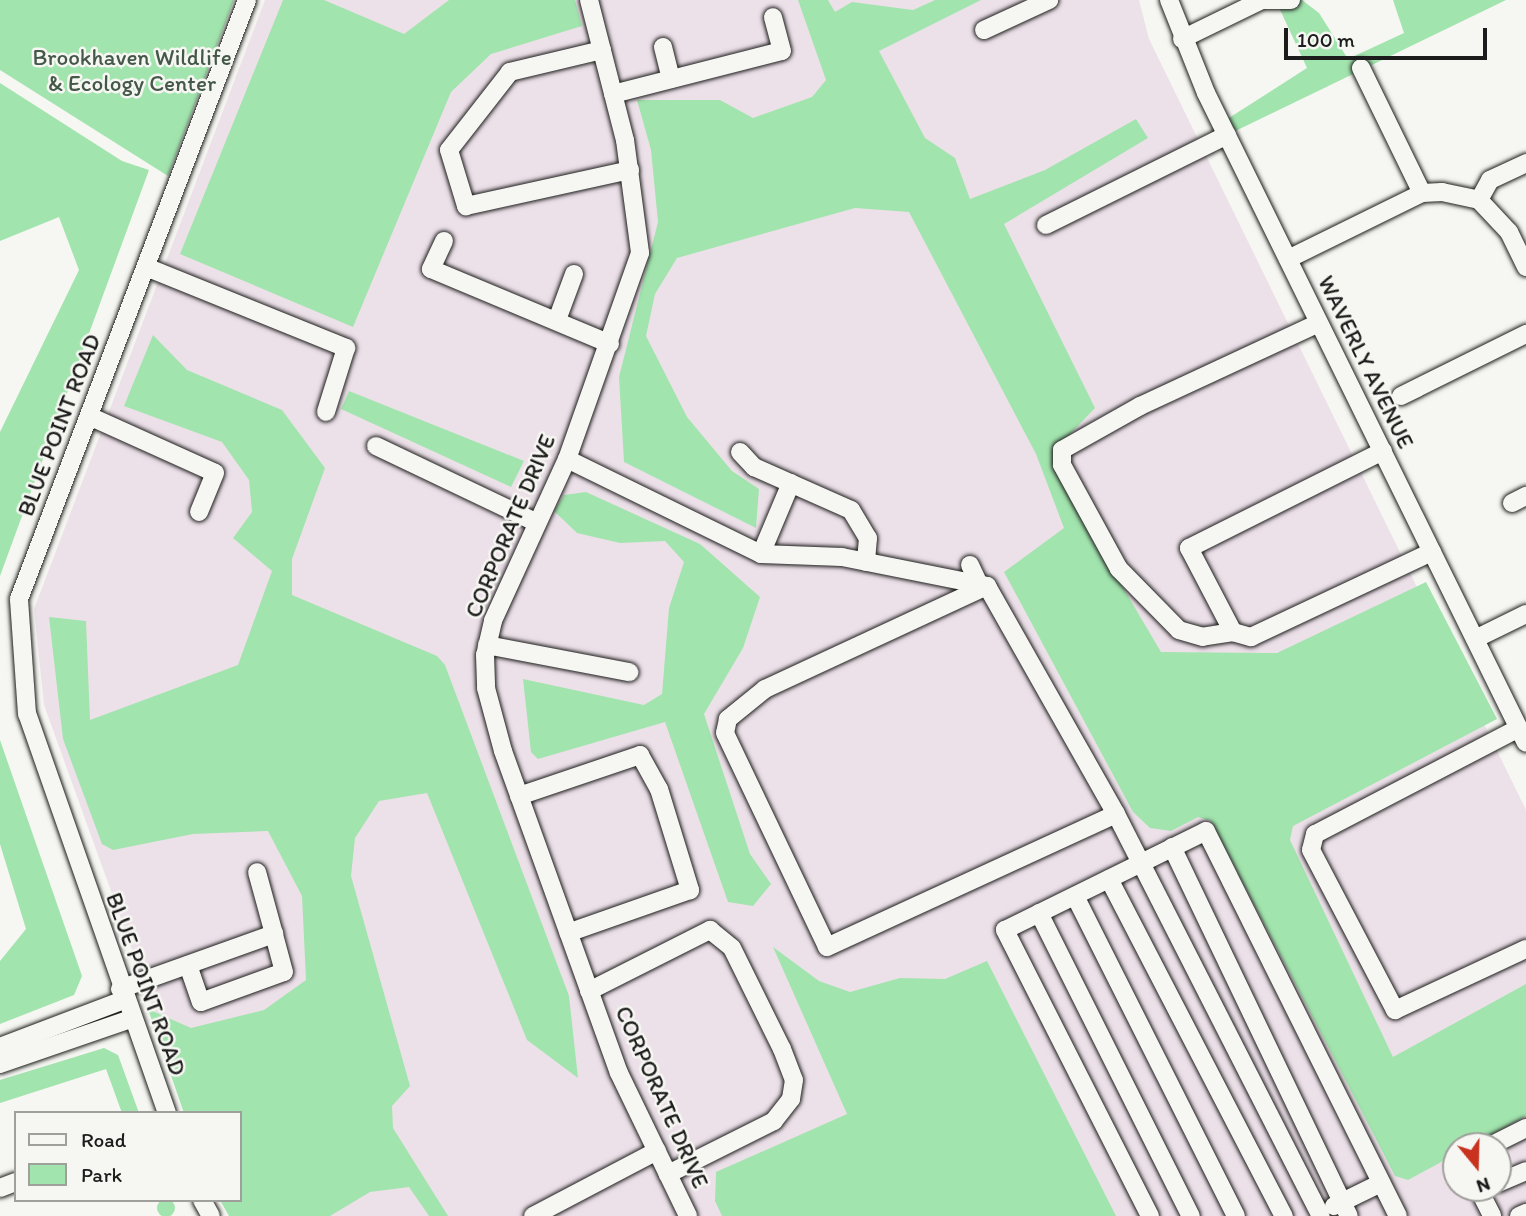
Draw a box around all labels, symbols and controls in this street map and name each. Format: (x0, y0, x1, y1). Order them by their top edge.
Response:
scale bar (1288, 14, 1491, 58)
text: 100 m (1297, 27, 1355, 52)
park label: Brookhaven Wildlife & Ecology Center (33, 43, 231, 97)
street label: WAVERLY AVENUE (1312, 271, 1420, 453)
street label: BLUE POINT ROAD (12, 332, 106, 518)
street label: CORPORATE DRIVE (458, 429, 562, 623)
street label: BLUE POINT ROAD (101, 890, 191, 1078)
street label: CORPORATE DRIVE (609, 1000, 715, 1194)
legend (14, 1111, 242, 1202)
text: Road (81, 1127, 126, 1152)
north arrow (1442, 1132, 1512, 1202)
text: Park (81, 1162, 122, 1187)
text: N (1474, 1172, 1493, 1198)

